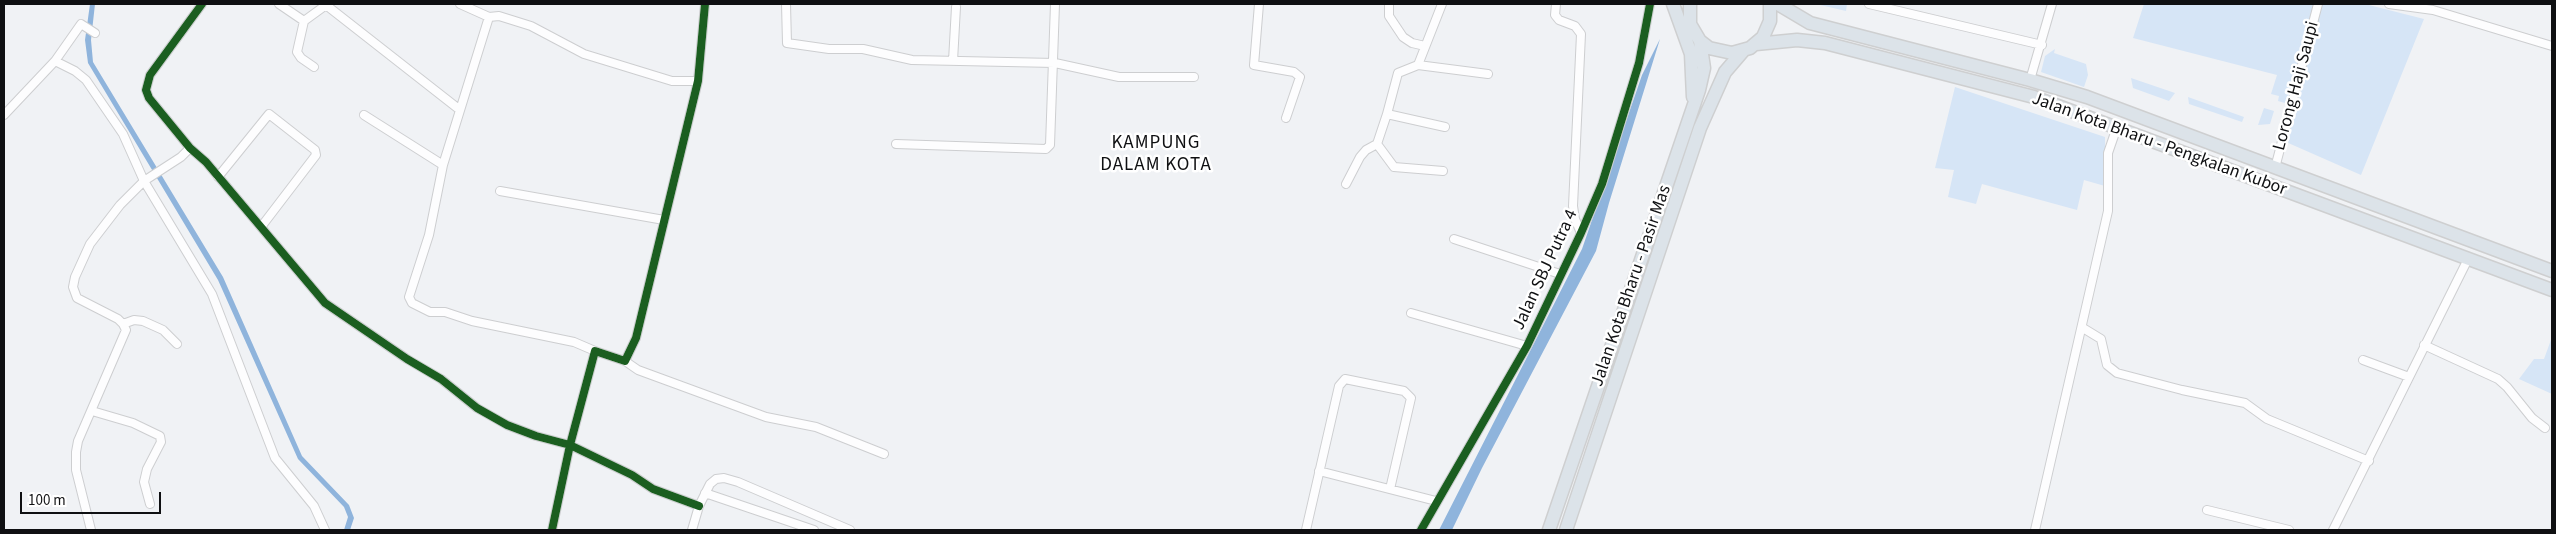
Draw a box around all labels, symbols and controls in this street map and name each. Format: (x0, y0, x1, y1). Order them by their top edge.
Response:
street label: Lorong Haji Saupi (2269, 19, 2325, 153)
street label: Jalan Kota Bharu - Pengkalan Kubor (2029, 89, 2289, 201)
district label: KAMPUNG DALAM KOTA (1099, 133, 1213, 177)
street label: Jalan Kota Bharu - Pasir Mas (1587, 183, 1677, 389)
street label: Jalan SBJ Putra 4 (1509, 206, 1583, 334)
scale bar (22, 482, 164, 514)
text: 100 m (28, 490, 66, 511)

